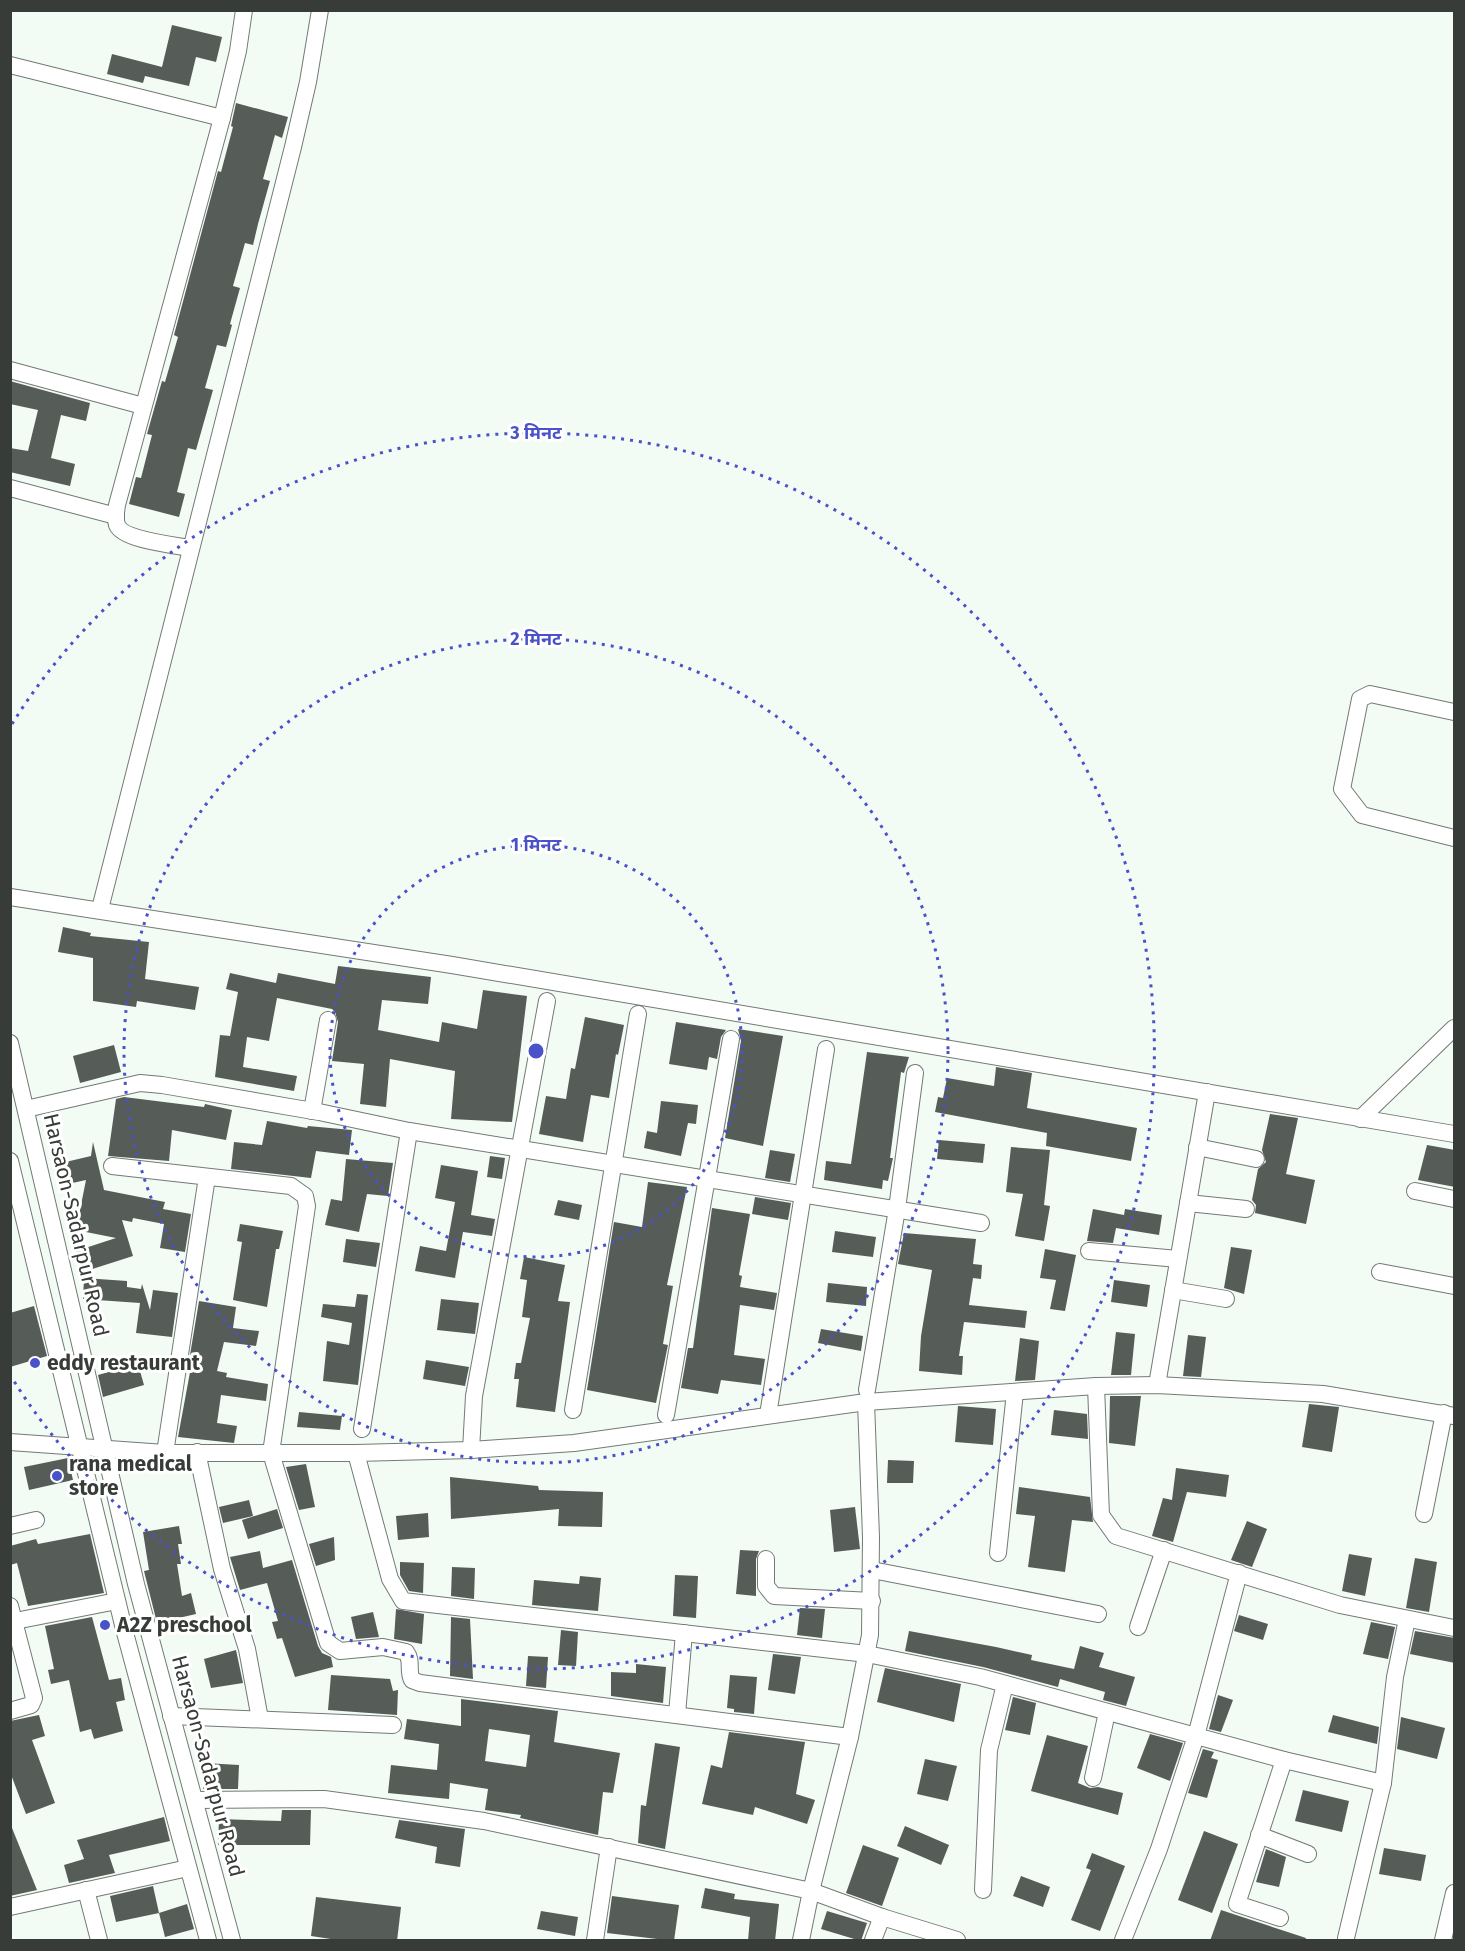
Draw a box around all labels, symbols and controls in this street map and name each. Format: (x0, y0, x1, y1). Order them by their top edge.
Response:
text: 3 मिनट (509, 422, 562, 444)
text: 2 मिनट (510, 628, 562, 650)
text: 1 मिनट (511, 834, 562, 856)
centre of rings (526, 1041, 546, 1061)
street label: Harsaon-Sadarpur Road (38, 1111, 114, 1339)
place label: eddy restaurant (47, 1350, 201, 1376)
marker: eddy restaurant (28, 1356, 42, 1370)
place label: rana medical store (69, 1451, 193, 1501)
marker: rana medical store (50, 1469, 64, 1483)
place label: A2Z preschool (116, 1612, 253, 1638)
marker: A2Z preschool (98, 1618, 112, 1632)
street label: Harsaon-Sadarpur Road (166, 1652, 250, 1880)

